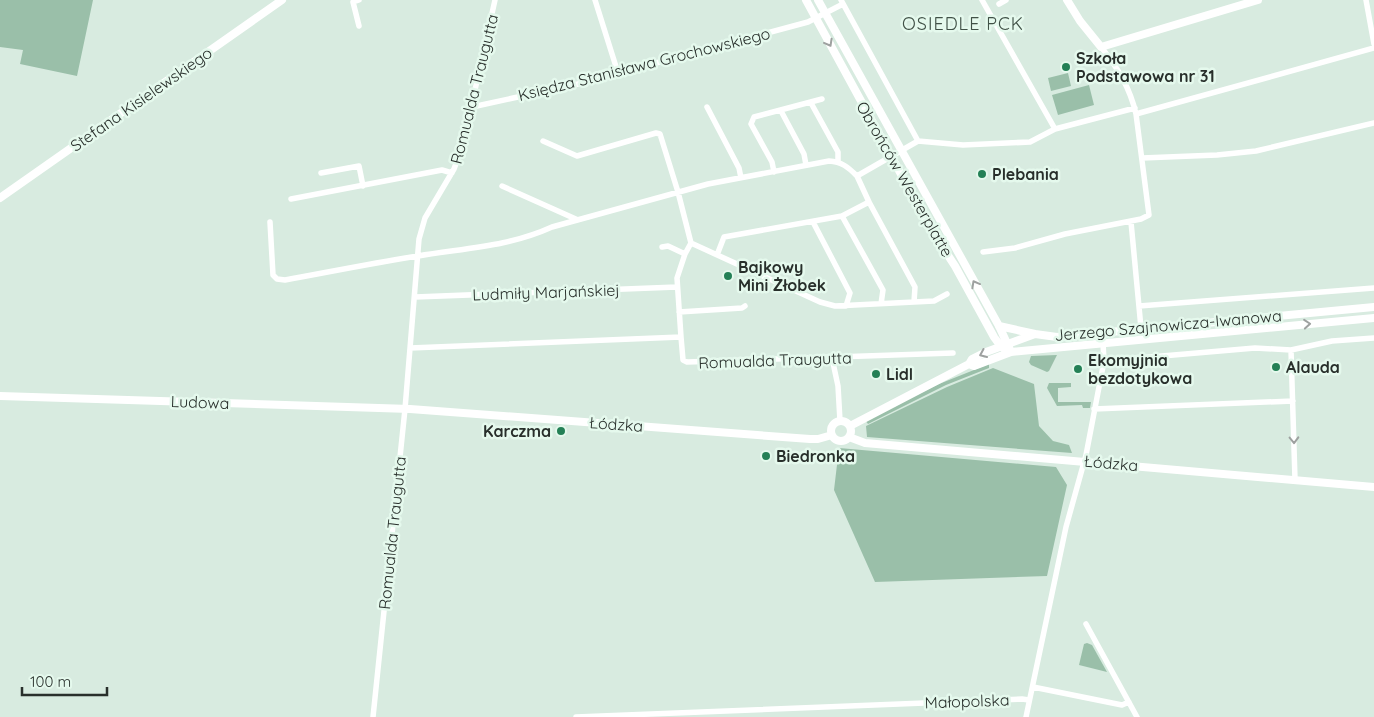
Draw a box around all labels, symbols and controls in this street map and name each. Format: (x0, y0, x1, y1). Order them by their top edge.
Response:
street label: Romualda Traugutta (446, 12, 502, 166)
district label: OSIEDLE PCK (902, 12, 1024, 35)
street label: Księdza Stanisława Grochowskiego (516, 23, 772, 105)
one-way arrow (823, 37, 833, 46)
street label: Stefana Kisielewskiego (66, 42, 216, 156)
place label: Szkoła Podstawowa nr 31 (1076, 48, 1215, 86)
marker: Szkoła Podstawowa nr 31 (1060, 61, 1072, 73)
street label: Obrońców Westerplatte (852, 98, 958, 260)
place label: Plebania (992, 164, 1059, 184)
marker: Plebania (976, 168, 988, 180)
place label: Bajkowy Mini Żłobek (738, 257, 826, 295)
marker: Bajkowy Mini Żłobek (722, 270, 734, 282)
street label: Ludmiły Marjańskiej (472, 279, 620, 305)
one-way arrow (971, 280, 981, 289)
street label: Jerzego Szajnowicza-Iwanowa (1054, 305, 1282, 345)
one-way arrow (1303, 319, 1311, 330)
street label: Romualda Traugutta (698, 347, 852, 373)
one-way arrow (979, 347, 988, 358)
place label: Ekomyjnia bezdotykowa (1088, 350, 1192, 388)
place label: Alauda (1286, 357, 1340, 377)
marker: Alauda (1270, 361, 1282, 373)
marker: Ekomyjnia bezdotykowa (1072, 363, 1084, 375)
place label: Lidl (886, 364, 913, 384)
marker: Lidl (870, 368, 882, 380)
street label: Ludowa (170, 391, 230, 413)
street label: Łódzka (588, 412, 644, 436)
place label: Karczma (483, 421, 551, 441)
marker: Karczma (555, 425, 567, 437)
one-way arrow (1289, 436, 1300, 444)
place label: Biedronka (776, 446, 855, 466)
marker: Biedronka (760, 450, 772, 462)
street label: Łódzka (1083, 451, 1139, 475)
street label: Romualda Traugutta (374, 456, 410, 610)
scale bar (22, 664, 108, 696)
text: 100 m (30, 672, 71, 691)
street label: Małopolska (924, 690, 1010, 712)

